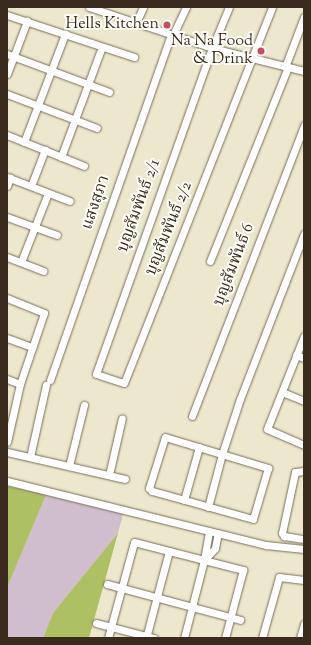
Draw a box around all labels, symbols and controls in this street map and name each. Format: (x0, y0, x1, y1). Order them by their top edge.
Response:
place label: Hells Kitchen (66, 15, 159, 35)
marker: Hells Kitchen (162, 20, 172, 30)
place label: Na Na Food & Drink (171, 32, 253, 70)
marker: Na Na Food & Drink (256, 46, 266, 56)
street label: บุญสัมพันธ์ 2/1 (114, 157, 166, 255)
street label: แสงสุภา (79, 173, 115, 233)
street label: บุญสัมพันธ์ 2/2 (143, 179, 197, 279)
street label: บุญสัมพันธ์ 6 (210, 221, 260, 309)

